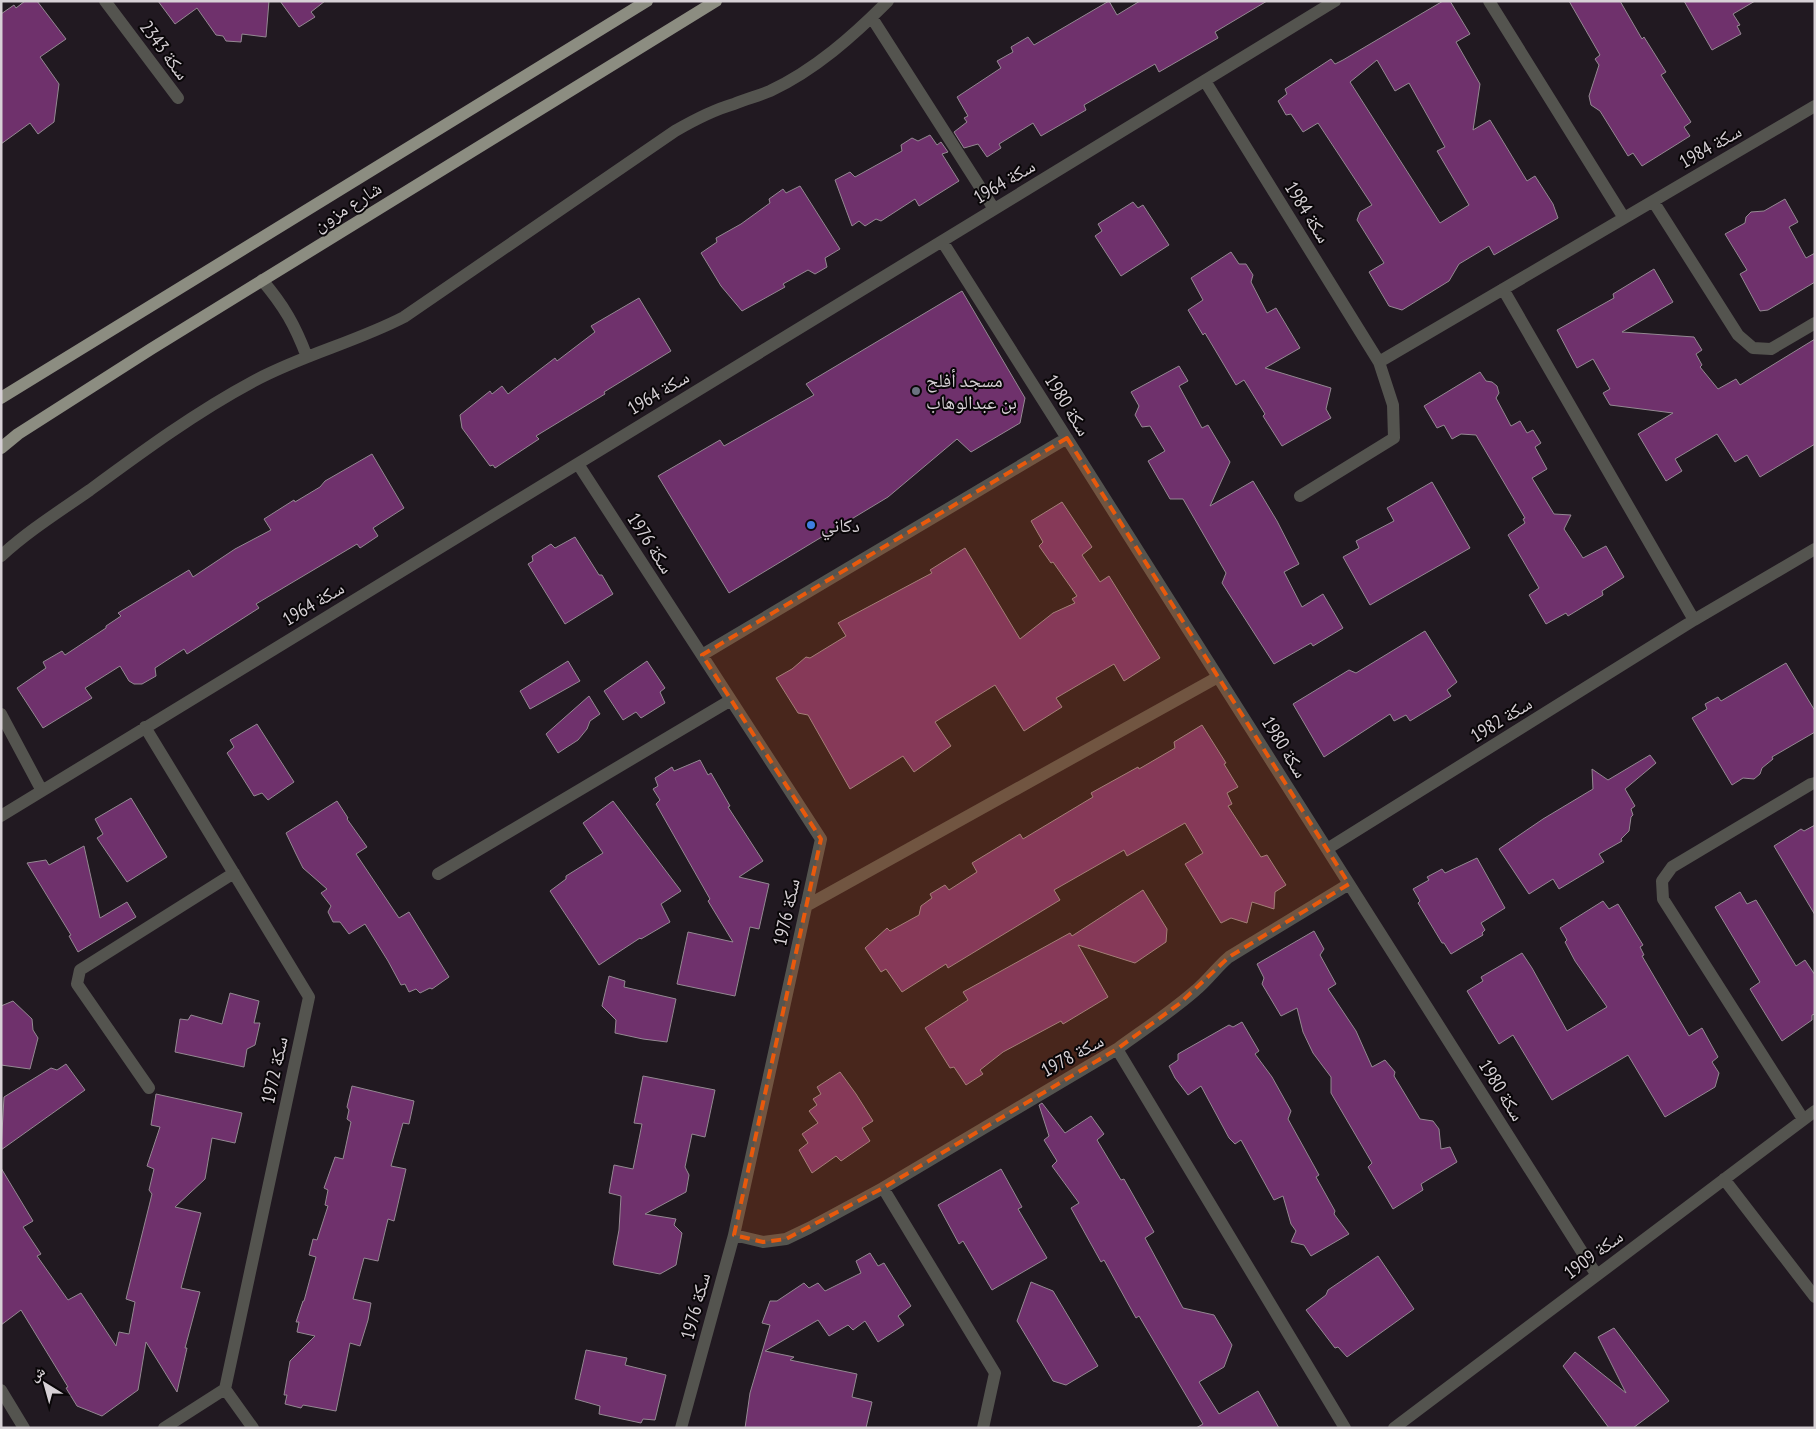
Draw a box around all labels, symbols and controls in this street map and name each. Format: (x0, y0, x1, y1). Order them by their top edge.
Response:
street label: سكة 2343 (135, 16, 195, 84)
street label: سكة 1984 (1675, 119, 1745, 173)
street label: سكة 1964 (969, 153, 1039, 209)
street label: شارع مزون (308, 176, 386, 236)
street label: سكة 1984 (1280, 177, 1336, 247)
street label: سكة 1964 (623, 364, 693, 420)
place label: مسجد أفلح بن عبدالوهاب (926, 368, 1017, 414)
street label: سكة 1980 (1040, 370, 1096, 440)
marker: مسجد أفلح بن عبدالوهاب (910, 385, 922, 397)
street label: سكة 1976 (622, 508, 680, 578)
place label: دكاني (821, 513, 860, 541)
marker: دكاني (805, 519, 817, 531)
street label: سكة 1964 (278, 575, 348, 631)
street label: سكة 1982 (1466, 691, 1536, 747)
street label: سكة 1980 (1257, 712, 1313, 782)
street label: سكة 1976 (767, 876, 805, 948)
street label: سكة 1978 (1036, 1028, 1108, 1082)
street label: سكة 1972 (255, 1034, 293, 1106)
street label: سكة 1980 (1474, 1055, 1530, 1125)
street label: سكة 1909 (1559, 1224, 1627, 1284)
street label: سكة 1976 (675, 1270, 715, 1342)
north arrow (20, 1359, 70, 1409)
text: ش (26, 1362, 49, 1385)

